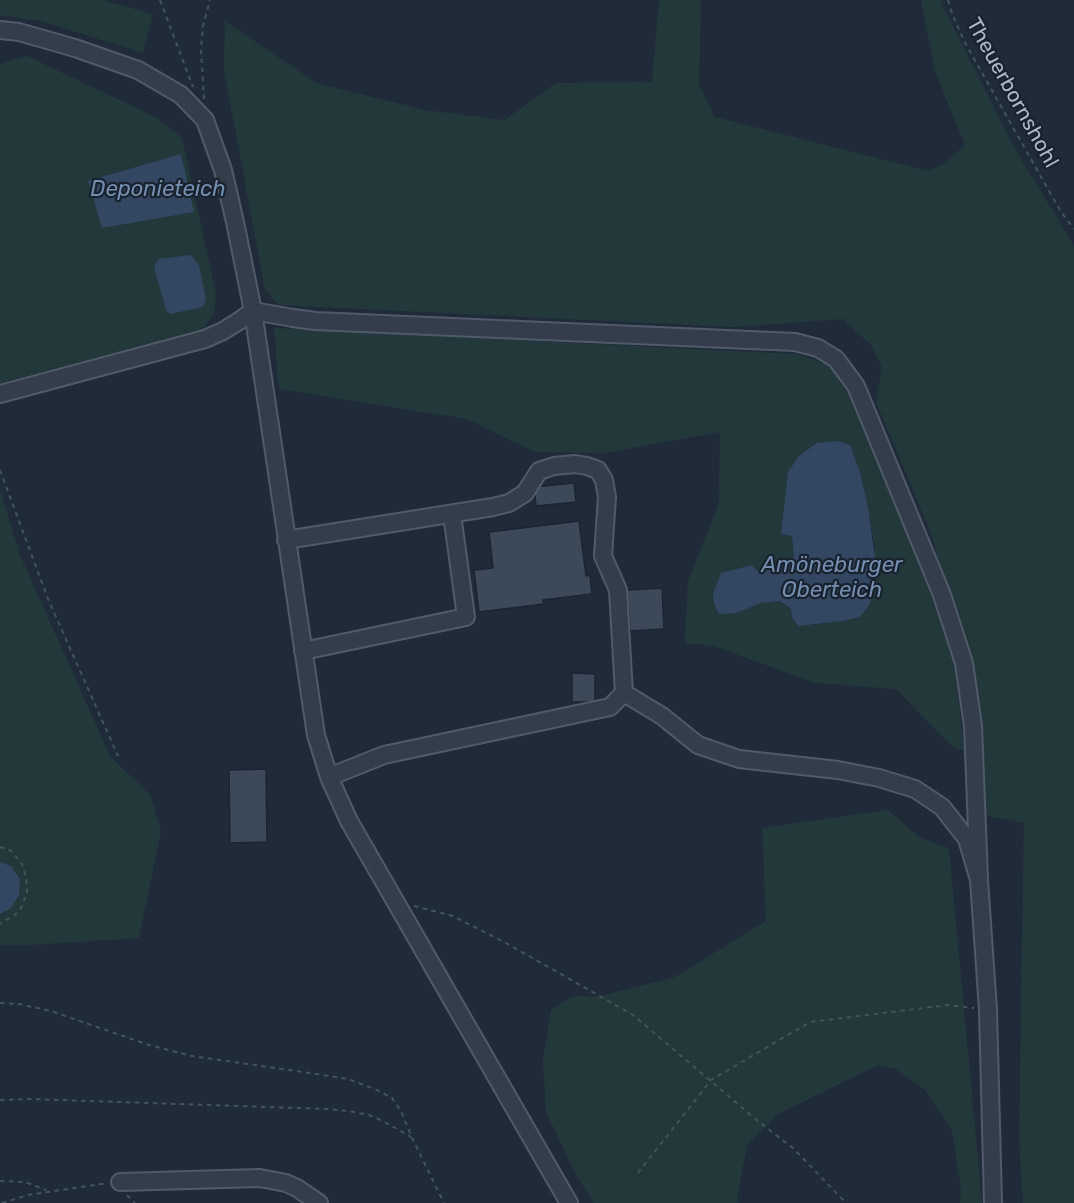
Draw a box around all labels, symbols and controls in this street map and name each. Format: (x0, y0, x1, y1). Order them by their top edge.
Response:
street label: Theuerbornshohl (960, 14, 1064, 172)
water label: Deponieteich (90, 177, 226, 203)
water label: Amöneburger Oberteich (762, 553, 902, 604)

